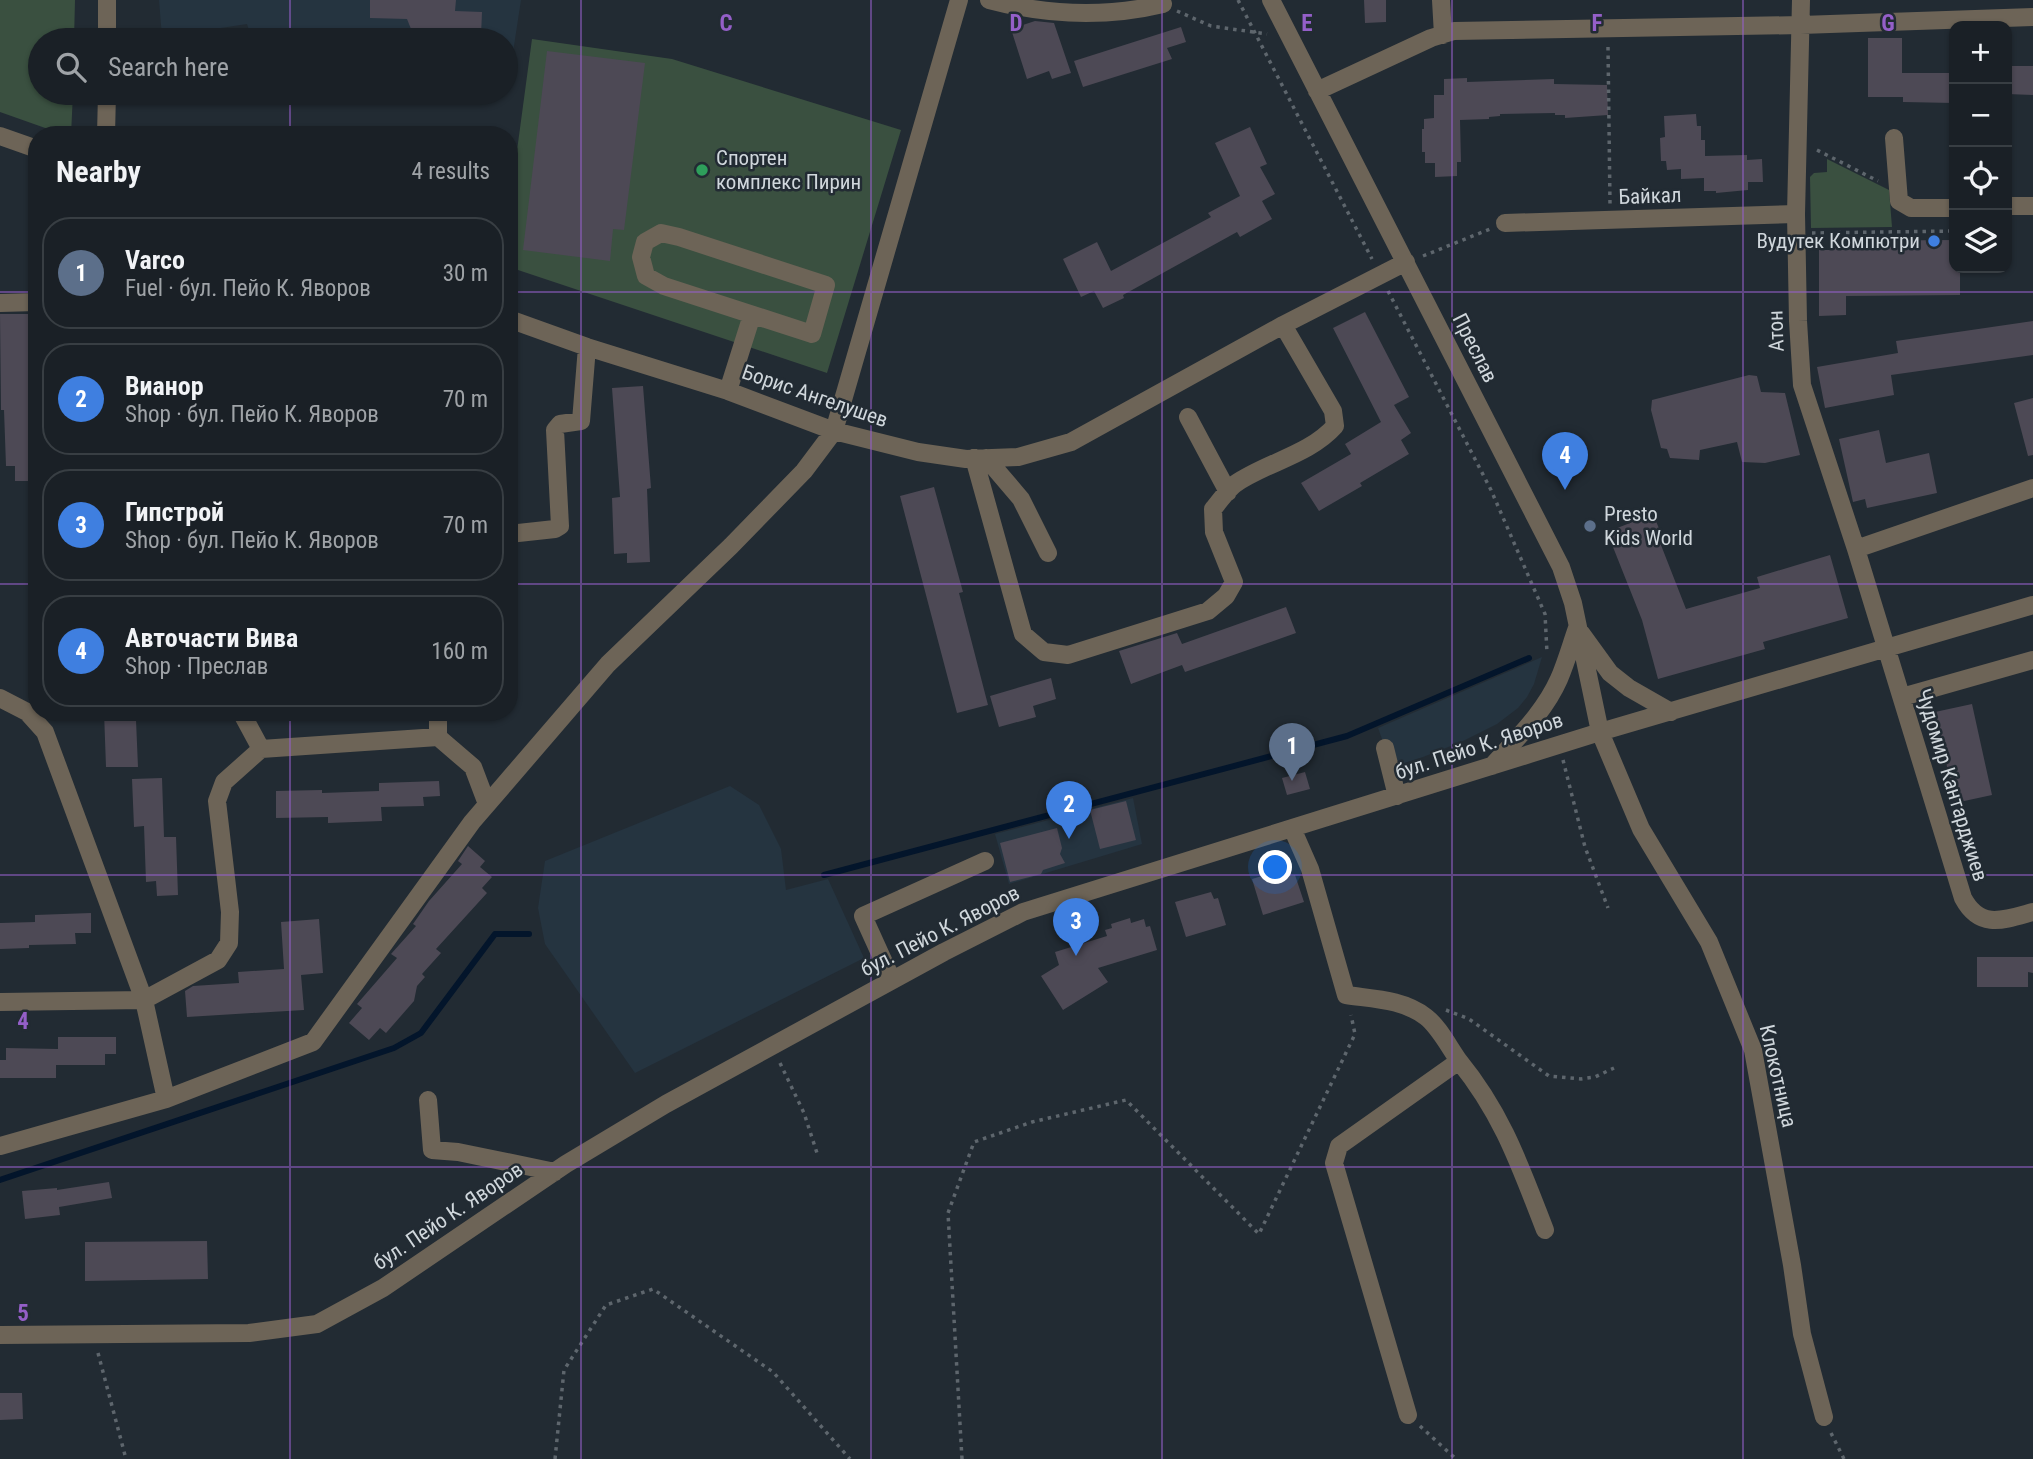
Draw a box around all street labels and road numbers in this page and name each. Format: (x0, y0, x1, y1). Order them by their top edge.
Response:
street label: Байкал (1618, 183, 1682, 209)
street label: Преслав (1447, 309, 1503, 387)
street label: Атон (1763, 310, 1789, 352)
street label: Борис Ангелушев (739, 360, 891, 432)
street label: Чудомир Кантарджиев (1911, 686, 1993, 884)
street label: бул. Пейо К. Яворов (1392, 708, 1566, 784)
street label: бул. Пейо К. Яворов (857, 881, 1023, 981)
street label: Клокотница (1755, 1022, 1801, 1130)
street label: бул. Пейо К. Яворов (369, 1157, 527, 1275)

